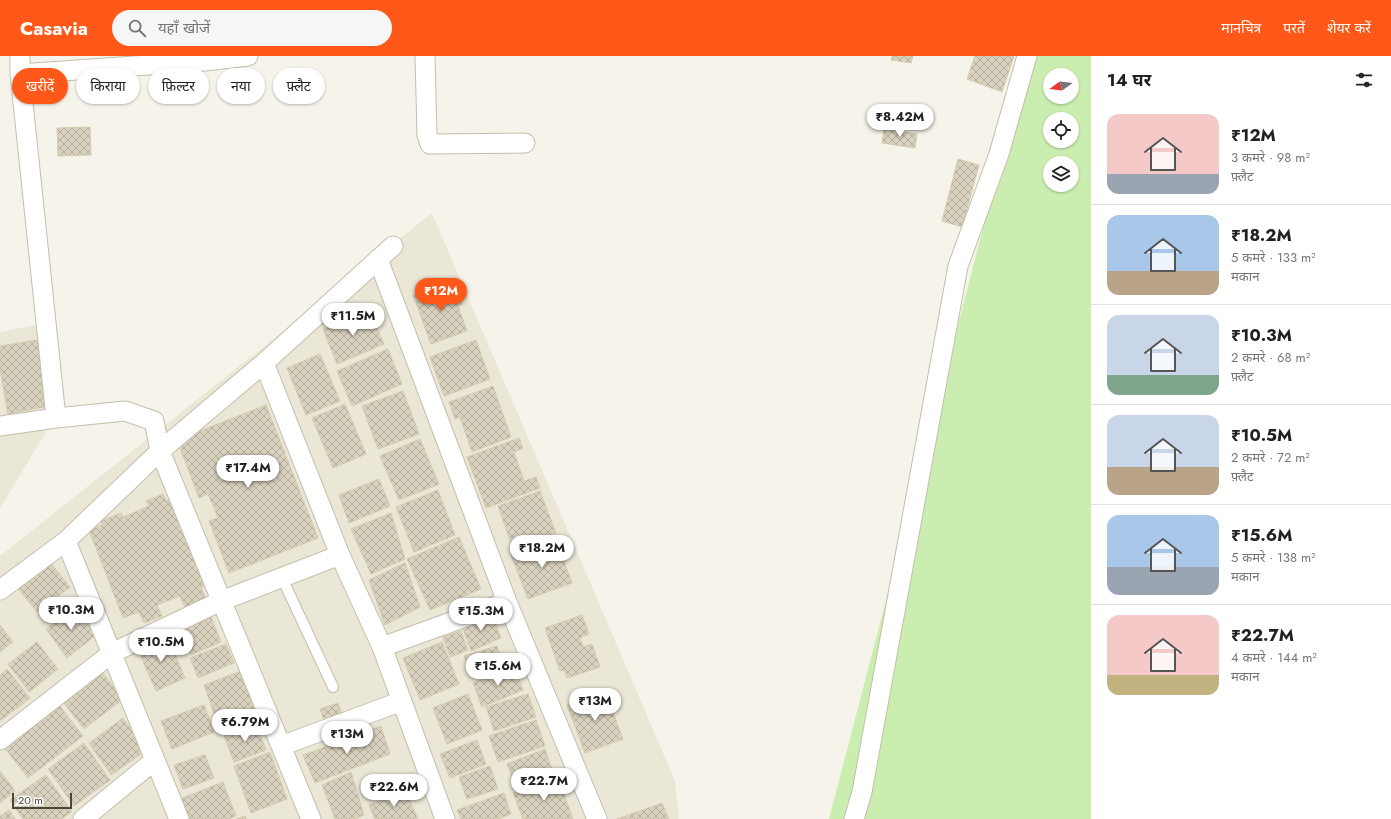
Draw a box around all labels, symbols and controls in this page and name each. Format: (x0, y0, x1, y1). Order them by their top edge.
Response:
search box (112, 10, 392, 46)
text: Casavia (20, 15, 88, 42)
icon: search (126, 17, 148, 39)
text: यहाँ खोजें (158, 17, 210, 39)
text: मानचित्र (1221, 18, 1261, 38)
text: परतें (1283, 18, 1305, 38)
text: शेयर करें (1327, 18, 1371, 38)
chip: खरीदें (12, 68, 68, 104)
chip: किराया (76, 68, 140, 104)
chip: फ़िल्टर (148, 68, 209, 104)
chip: नया (217, 68, 265, 104)
chip: फ़्लैट (273, 68, 325, 104)
north arrow (1043, 68, 1079, 104)
map controls (1043, 68, 1079, 192)
text: 14 घर (1107, 68, 1151, 92)
icon: filters (1353, 69, 1375, 91)
pin: ₹8.42M (867, 104, 933, 138)
text: ₹8.42M (876, 107, 924, 126)
button: locate (1043, 112, 1079, 148)
text: ₹12M (1231, 123, 1276, 147)
icon: home (1139, 130, 1187, 178)
text: 3 कमरे · 98 m² (1231, 148, 1310, 167)
button: layers (1043, 156, 1079, 192)
text: फ़्लैट (1231, 167, 1254, 186)
text: ₹18.2M (1231, 223, 1292, 247)
icon: home (1139, 231, 1187, 279)
text: 5 कमरे · 133 m² (1231, 248, 1316, 267)
text: मकान (1231, 267, 1259, 286)
pin: ₹12M (417, 278, 465, 312)
text: ₹12M (424, 281, 458, 300)
pin: ₹11.5M (320, 303, 386, 337)
text: ₹11.5M (331, 306, 375, 325)
text: ₹10.3M (1231, 323, 1292, 347)
icon: home (1139, 331, 1187, 379)
text: 2 कमरे · 68 m² (1231, 348, 1310, 367)
text: फ़्लैट (1231, 367, 1254, 386)
text: ₹10.5M (1231, 423, 1292, 447)
icon: home (1139, 431, 1187, 479)
text: 2 कमरे · 72 m² (1231, 448, 1310, 467)
pin: ₹17.4M (215, 455, 281, 489)
text: ₹17.4M (225, 458, 271, 477)
text: फ़्लैट (1231, 467, 1254, 486)
text: ₹15.6M (1231, 523, 1292, 547)
icon: home (1139, 531, 1187, 579)
pin: ₹18.2M (509, 535, 575, 569)
text: ₹18.2M (519, 538, 565, 557)
text: 5 कमरे · 138 m² (1231, 548, 1316, 567)
text: मकान (1231, 567, 1259, 586)
pin: ₹10.3M (38, 597, 104, 631)
pin: ₹15.3M (448, 598, 514, 632)
text: ₹10.3M (48, 600, 94, 619)
text: ₹15.3M (458, 601, 504, 620)
text: ₹22.7M (1231, 623, 1294, 647)
pin: ₹10.5M (128, 629, 194, 663)
icon: home (1139, 631, 1187, 679)
text: ₹10.5M (138, 632, 184, 651)
text: 4 कमरे · 144 m² (1231, 648, 1317, 667)
pin: ₹15.6M (465, 653, 531, 687)
text: ₹15.6M (475, 656, 521, 675)
text: मकान (1231, 667, 1259, 686)
pin: ₹13M (571, 688, 619, 722)
text: ₹13M (578, 691, 612, 710)
pin: ₹6.79M (212, 709, 278, 743)
text: ₹6.79M (221, 712, 269, 731)
pin: ₹13M (323, 721, 371, 755)
text: ₹13M (330, 724, 364, 743)
pin: ₹22.7M (511, 768, 577, 802)
text: ₹22.7M (520, 771, 568, 790)
pin: ₹22.6M (361, 774, 427, 808)
text: ₹22.6M (370, 777, 418, 796)
scale bar (12, 791, 72, 810)
text: 20 m (18, 792, 43, 808)

